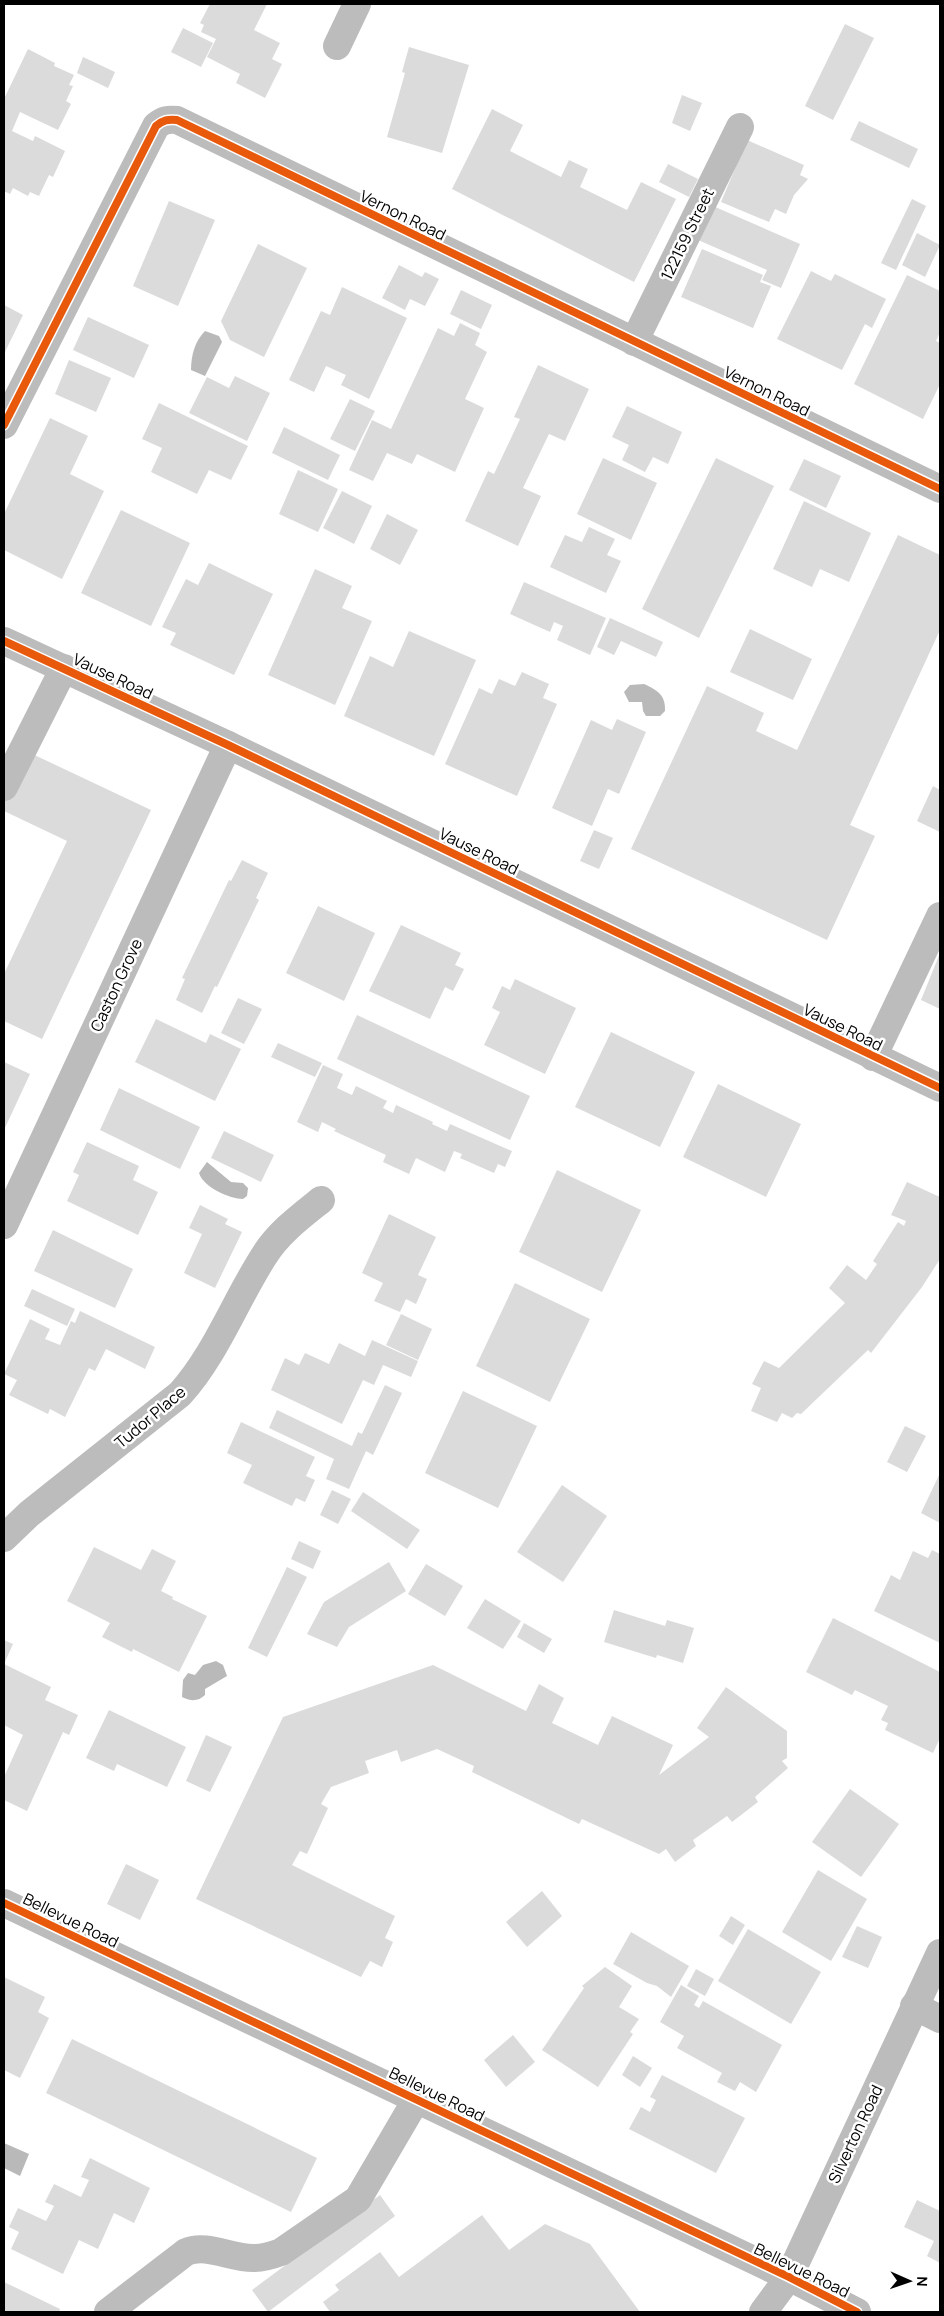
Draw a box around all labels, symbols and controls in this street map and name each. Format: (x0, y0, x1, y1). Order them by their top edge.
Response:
street label: 122159 Street (655, 184, 719, 284)
street label: Vernon Road (356, 185, 450, 245)
street label: Vernon Road (720, 361, 814, 421)
street label: Vause Road (69, 648, 157, 704)
street label: Vause Road (435, 822, 523, 880)
street label: Caston Grove (85, 935, 147, 1035)
street label: Vause Road (799, 998, 887, 1056)
street label: Tudor Place (110, 1381, 190, 1453)
street label: Bellevue Road (20, 1887, 122, 1953)
street label: Bellevue Road (386, 2061, 488, 2127)
street label: Silverton Road (823, 2081, 887, 2187)
street label: Bellevue Road (751, 2237, 853, 2303)
north arrow (884, 2256, 934, 2306)
text: N (913, 2276, 932, 2287)

